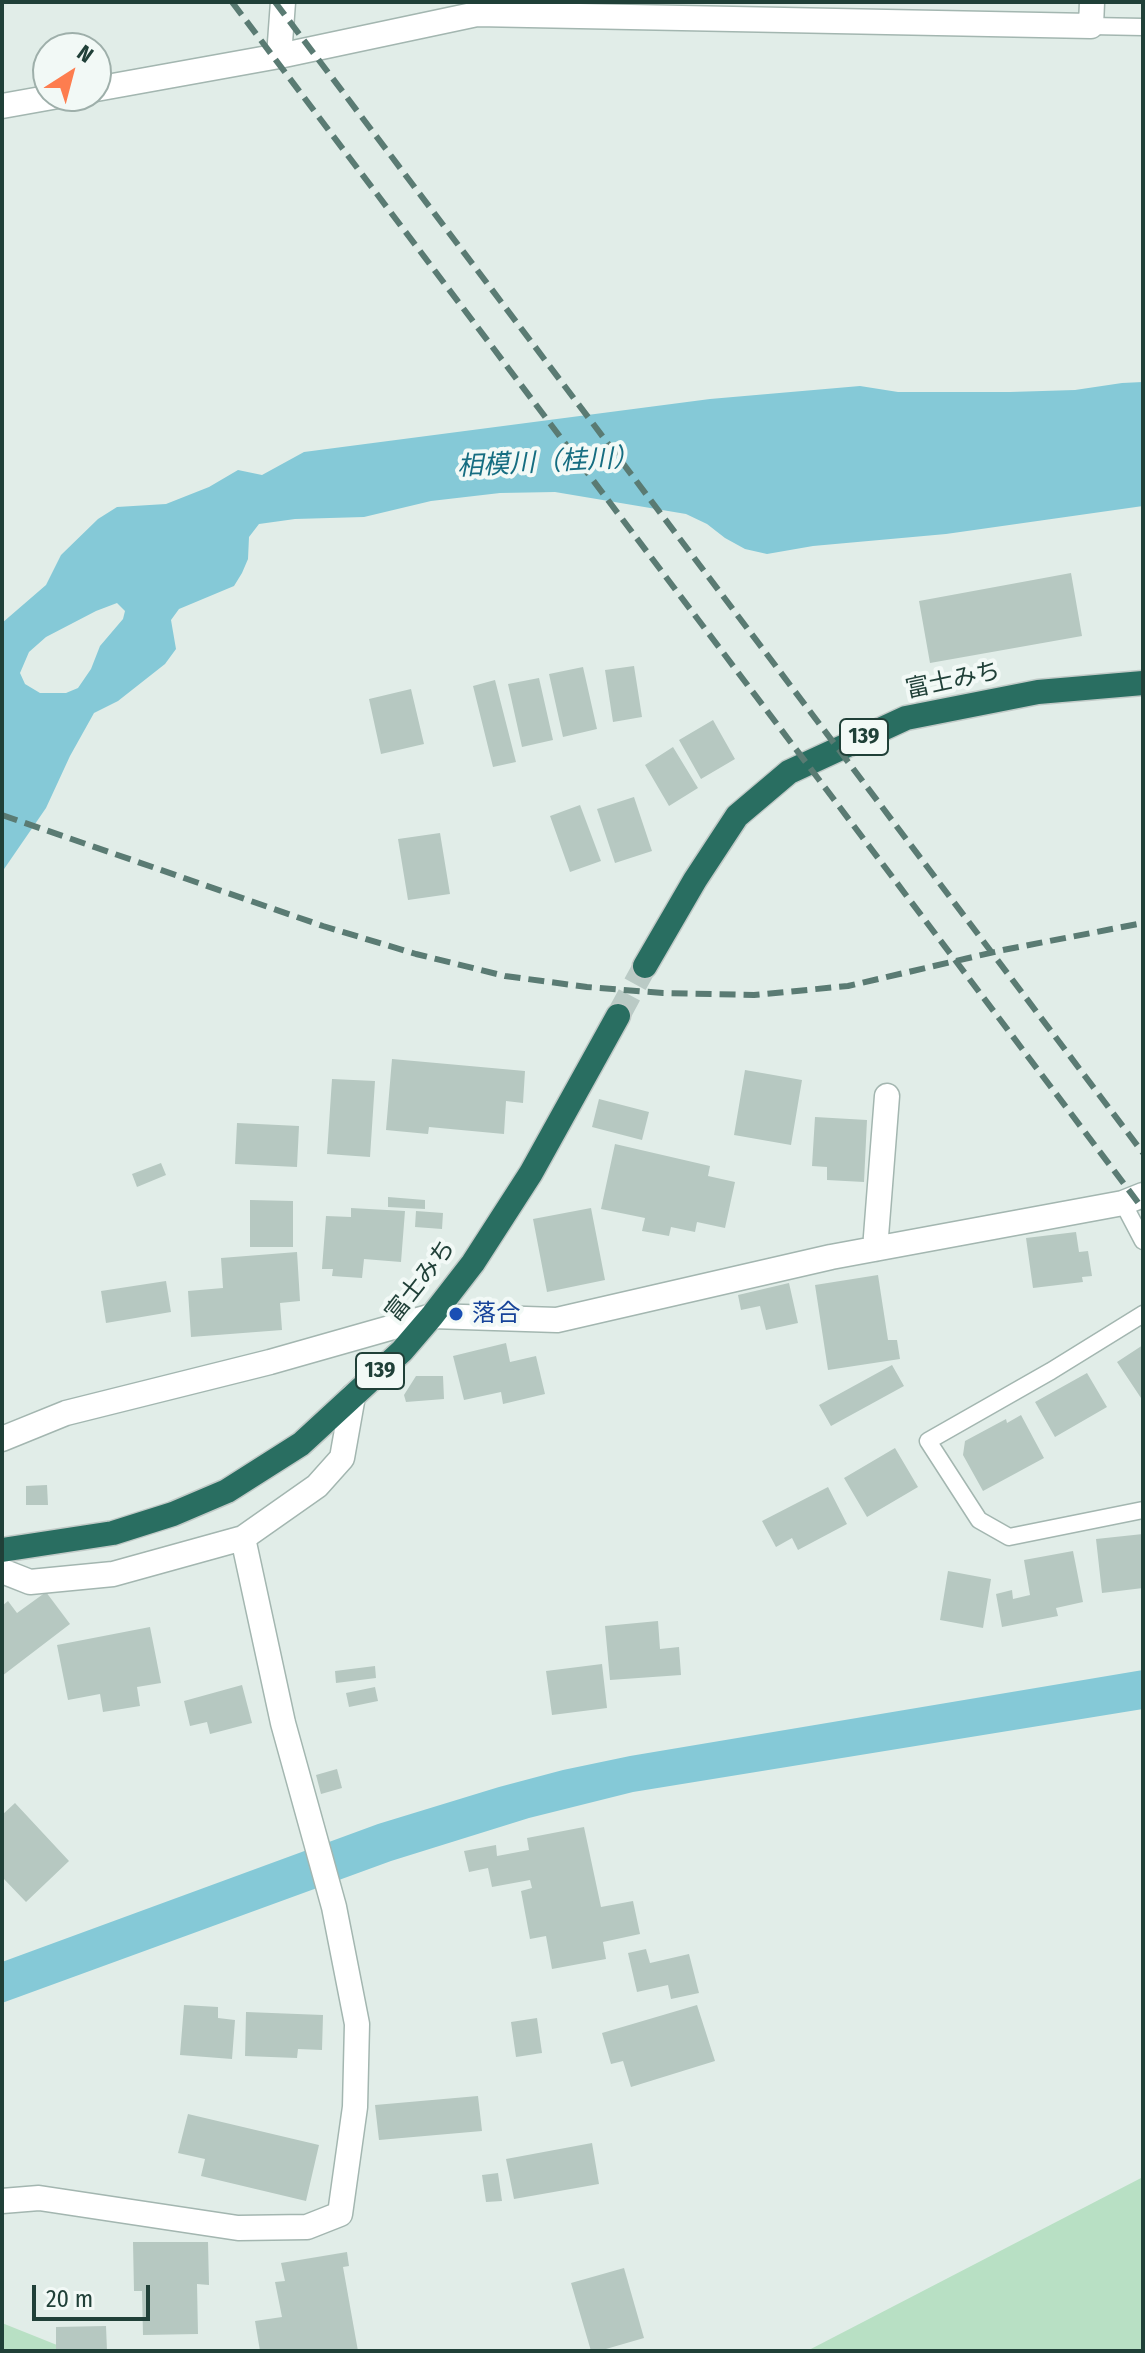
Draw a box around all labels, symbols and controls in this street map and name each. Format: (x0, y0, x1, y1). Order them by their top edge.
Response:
north arrow (32, 32, 112, 112)
text: N (72, 39, 98, 69)
water label: 相模川（桂川） (456, 443, 640, 483)
street label: 富士みち (903, 657, 1003, 705)
road number: 139 (840, 719, 888, 755)
street label: 富士みち (380, 1234, 462, 1328)
place label: 落合 (472, 1300, 520, 1328)
marker: 落合 (447, 1305, 465, 1323)
road number: 139 (356, 1353, 404, 1389)
scale bar (36, 2269, 154, 2319)
text: 20 m (46, 2285, 93, 2313)

